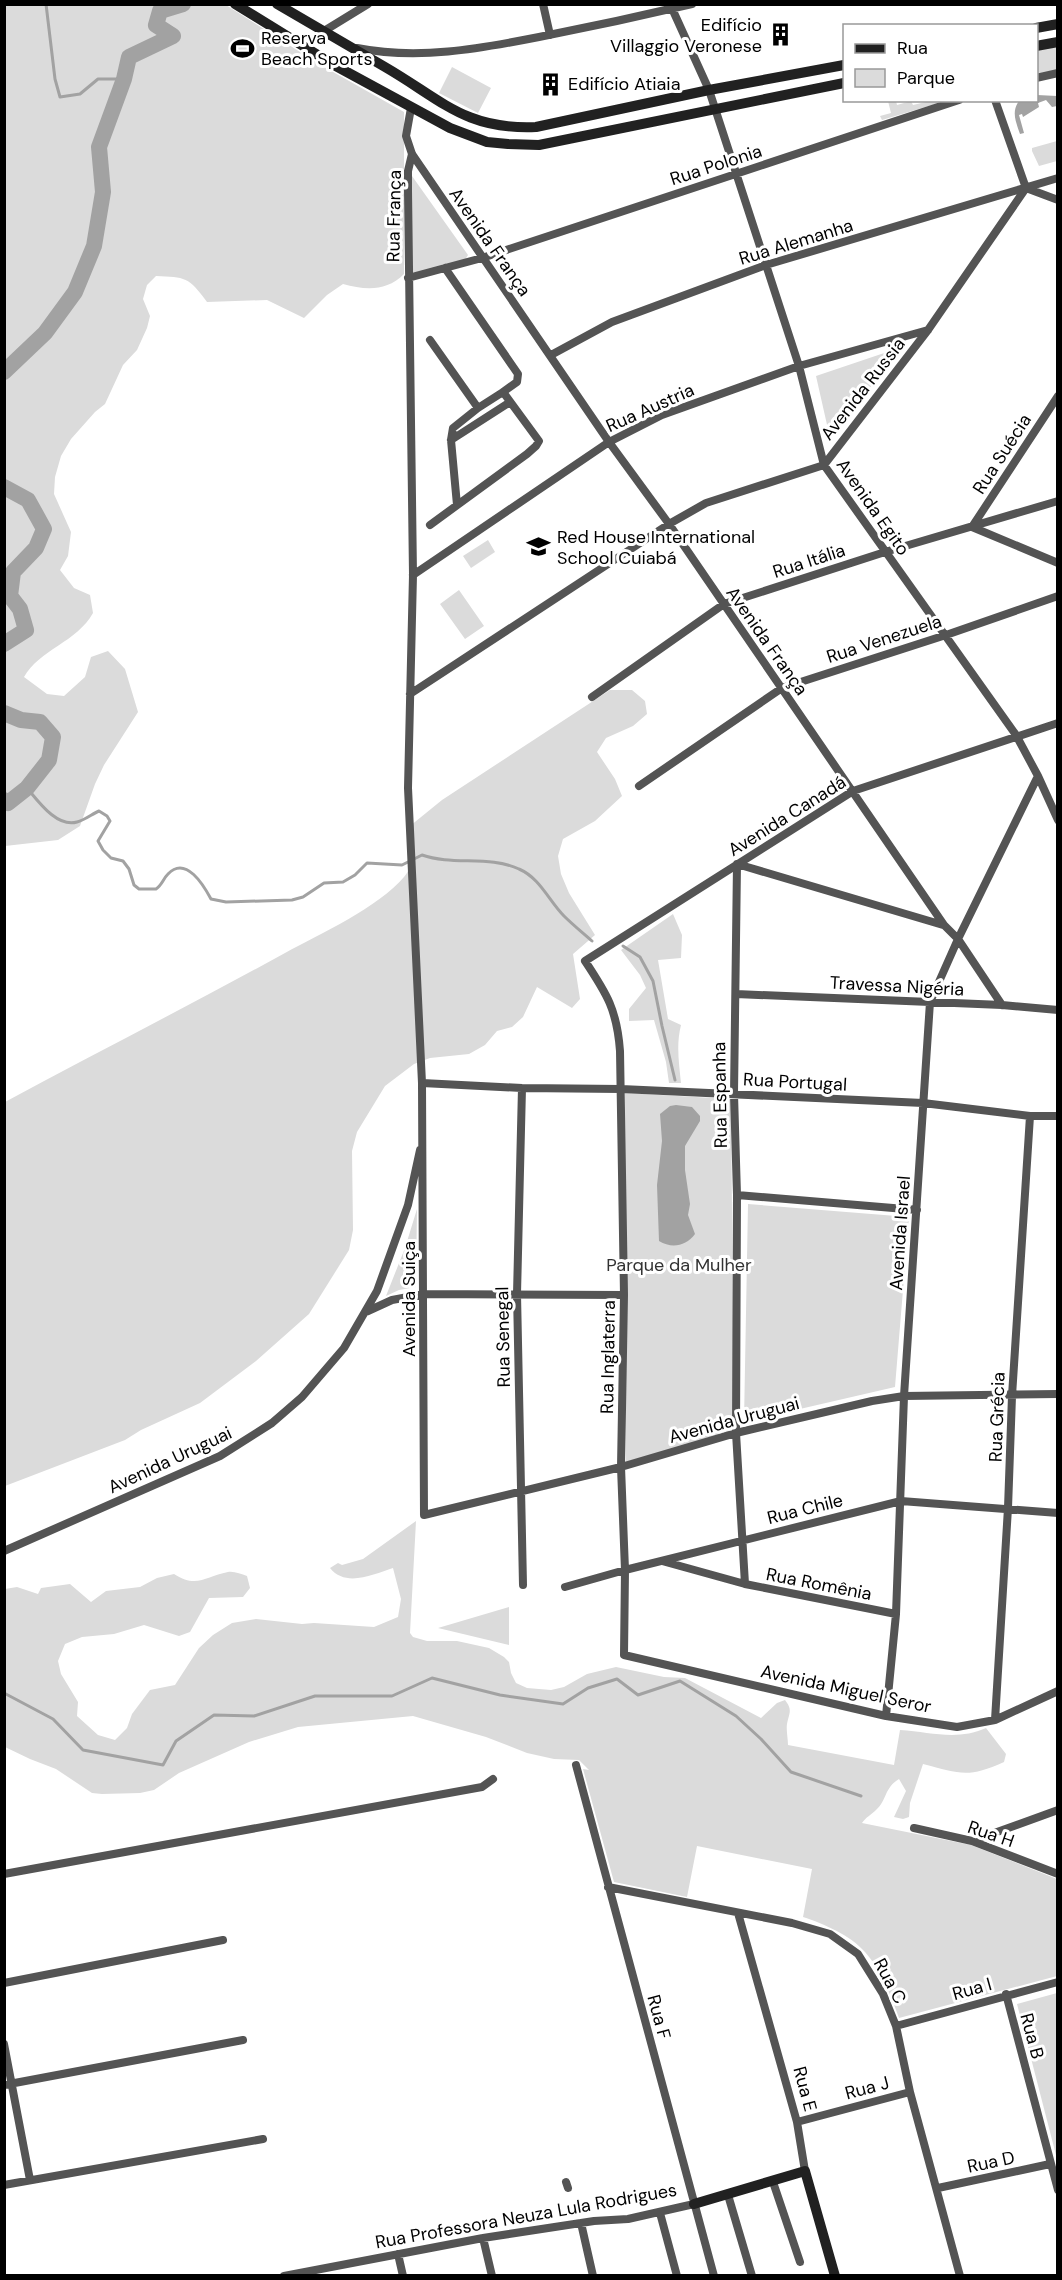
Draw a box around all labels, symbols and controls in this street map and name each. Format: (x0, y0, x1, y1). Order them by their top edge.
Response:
place label: Edifício Villaggio Veronese (610, 13, 762, 58)
building icon: Edifício Villaggio Veronese (767, 22, 793, 48)
legend (843, 24, 1038, 102)
place label: Reserva Beach Sports (261, 26, 372, 71)
sports icon: Reserva Beach Sports (230, 35, 256, 61)
text: Rua (897, 36, 928, 60)
text: Parque (897, 66, 955, 90)
building icon: Edifício Atiaia (537, 71, 563, 97)
place label: Edifício Atiaia (568, 72, 680, 96)
street label: Rua Polonia (667, 139, 765, 191)
street label: Rua França (381, 170, 407, 262)
street label: Avenida França (444, 183, 536, 301)
street label: Rua Alemanha (736, 213, 856, 271)
street label: Avenida Russia (815, 333, 911, 445)
street label: Rua Austria (602, 378, 698, 438)
street label: Rua Suécia (967, 409, 1037, 499)
street label: Avenida Egito (831, 454, 915, 560)
place label: Red House International School Cuiabá (557, 525, 755, 570)
school or university icon: Red House International School Cuiabá (526, 534, 552, 560)
street label: Rua Itália (770, 538, 848, 584)
street label: Avenida França (721, 582, 813, 700)
street label: Rua Venezuela (823, 609, 945, 669)
street label: Avenida Canadá (724, 770, 850, 862)
street label: Travessa Nigéria (829, 970, 965, 1002)
street label: Rua Espanha (707, 1042, 733, 1148)
street label: Rua Portugal (742, 1067, 848, 1097)
street label: Avenida Israel (884, 1175, 916, 1291)
street label: Avenida Suiça (397, 1241, 421, 1357)
park label: Parque da Mulher (606, 1253, 752, 1277)
street label: Rua Senegal (490, 1286, 516, 1388)
street label: Rua Inglaterra (595, 1300, 621, 1414)
street label: Rua Grécia (983, 1372, 1011, 1462)
street label: Avenida Uruguai (666, 1391, 802, 1449)
street label: Avenida Uruguai (104, 1421, 236, 1499)
street label: Rua Chile (765, 1488, 845, 1530)
street label: Rua Romênia (764, 1562, 874, 1606)
street label: Avenida Miguel Seror (758, 1659, 934, 1719)
street label: Rua H (964, 1815, 1018, 1853)
street label: Rua C (868, 1954, 912, 2008)
street label: Rua I (950, 1972, 994, 2006)
street label: Rua F (642, 1992, 677, 2042)
street label: Rua B (1014, 2010, 1050, 2062)
street label: Rua E (787, 2064, 823, 2114)
street label: Rua J (842, 2071, 892, 2105)
street label: Rua D (965, 2145, 1017, 2179)
street label: Rua Professora Neuza Lula Rodrigues (373, 2178, 679, 2254)

